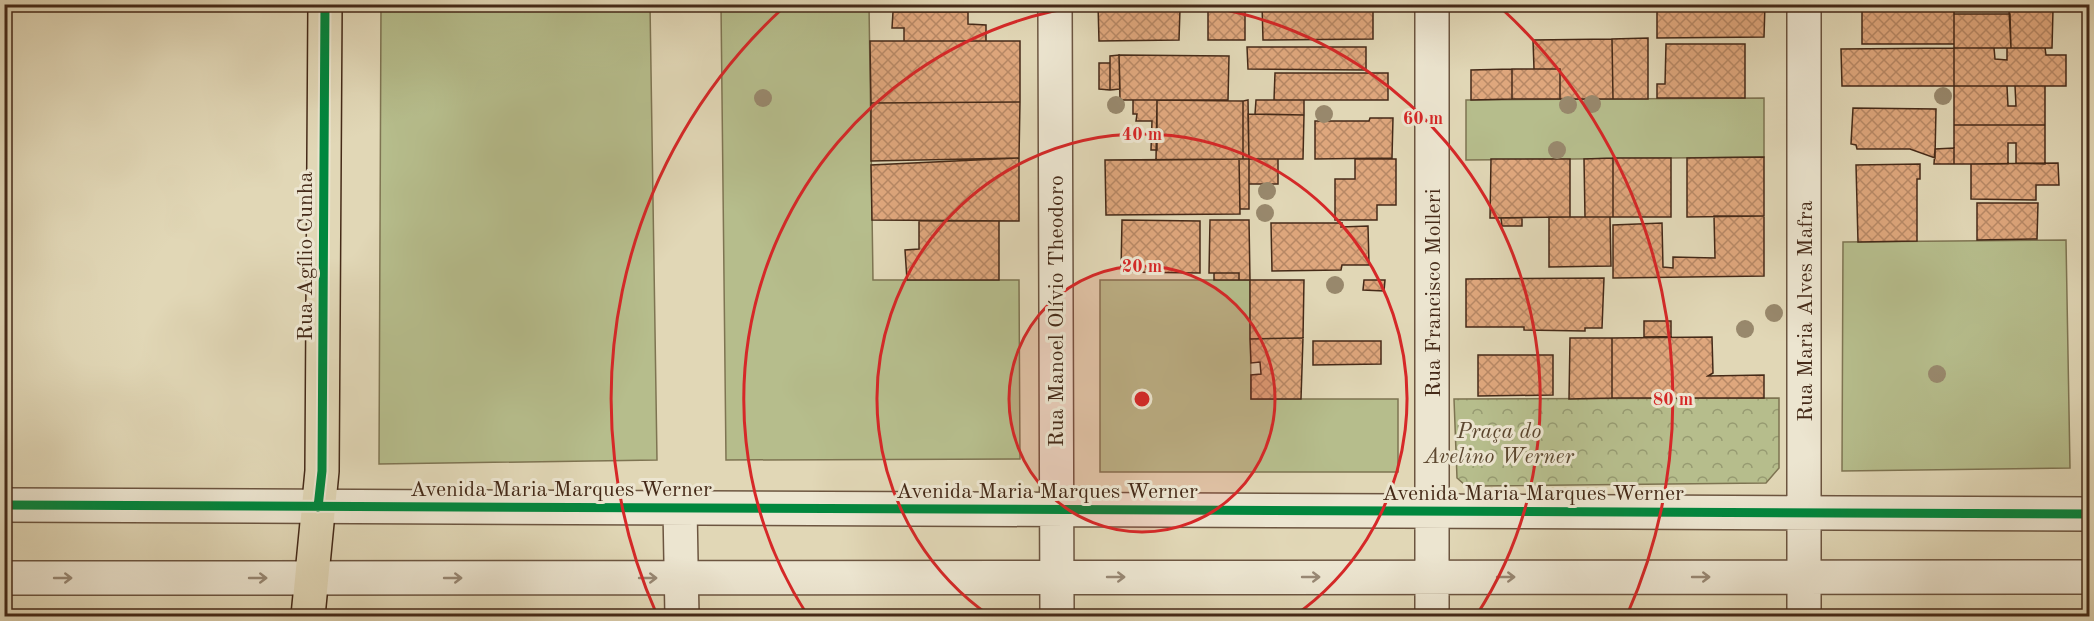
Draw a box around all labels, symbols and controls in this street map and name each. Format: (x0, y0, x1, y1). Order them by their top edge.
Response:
text: 60 m (1403, 110, 1443, 128)
text: 40 m (1122, 126, 1162, 144)
street label: Rua Agílio Cunha (295, 171, 317, 341)
street label: Rua Manoel Olívio Theodoro (1046, 175, 1068, 447)
street label: Rua Francisco Molleri (1423, 188, 1445, 398)
street label: Rua Maria Alves Mafra (1795, 200, 1817, 422)
text: 20 m (1122, 258, 1162, 276)
centre of rings (1132, 389, 1152, 409)
text: 80 m (1653, 391, 1693, 409)
park label: Praça do Avelino Werner (1423, 421, 1574, 468)
street label: Avenida Maria Marques Werner (410, 479, 712, 501)
street label: Avenida Maria Marques Werner (896, 481, 1198, 503)
street label: Avenida Maria Marques Werner (1382, 483, 1684, 505)
one-way arrow (1105, 571, 1125, 583)
one-way arrow (1300, 571, 1320, 583)
one-way arrow (1495, 571, 1515, 583)
one-way arrow (1690, 571, 1710, 583)
one-way arrow (52, 572, 72, 584)
one-way arrow (247, 572, 267, 584)
one-way arrow (442, 572, 462, 584)
one-way arrow (637, 572, 657, 584)

